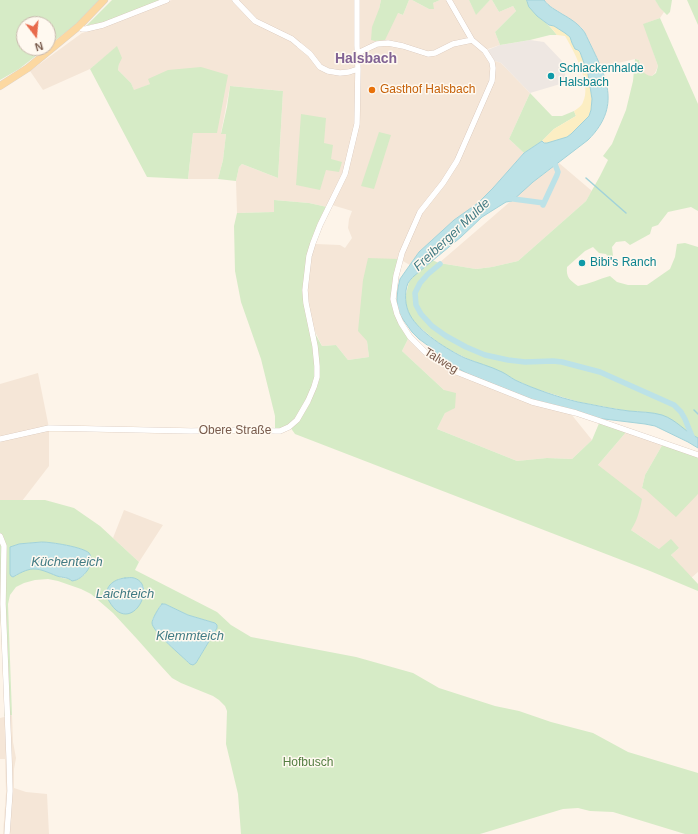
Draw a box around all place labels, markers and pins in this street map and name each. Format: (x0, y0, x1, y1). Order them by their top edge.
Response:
place label: Schlackenhalde Halsbach (559, 62, 644, 90)
marker: Schlackenhalde Halsbach (546, 71, 556, 81)
place label: Gasthof Halsbach (380, 83, 475, 97)
marker: Gasthof Halsbach (367, 85, 377, 95)
place label: Bibi's Ranch (590, 256, 656, 270)
marker: Bibi's Ranch (577, 258, 587, 268)

